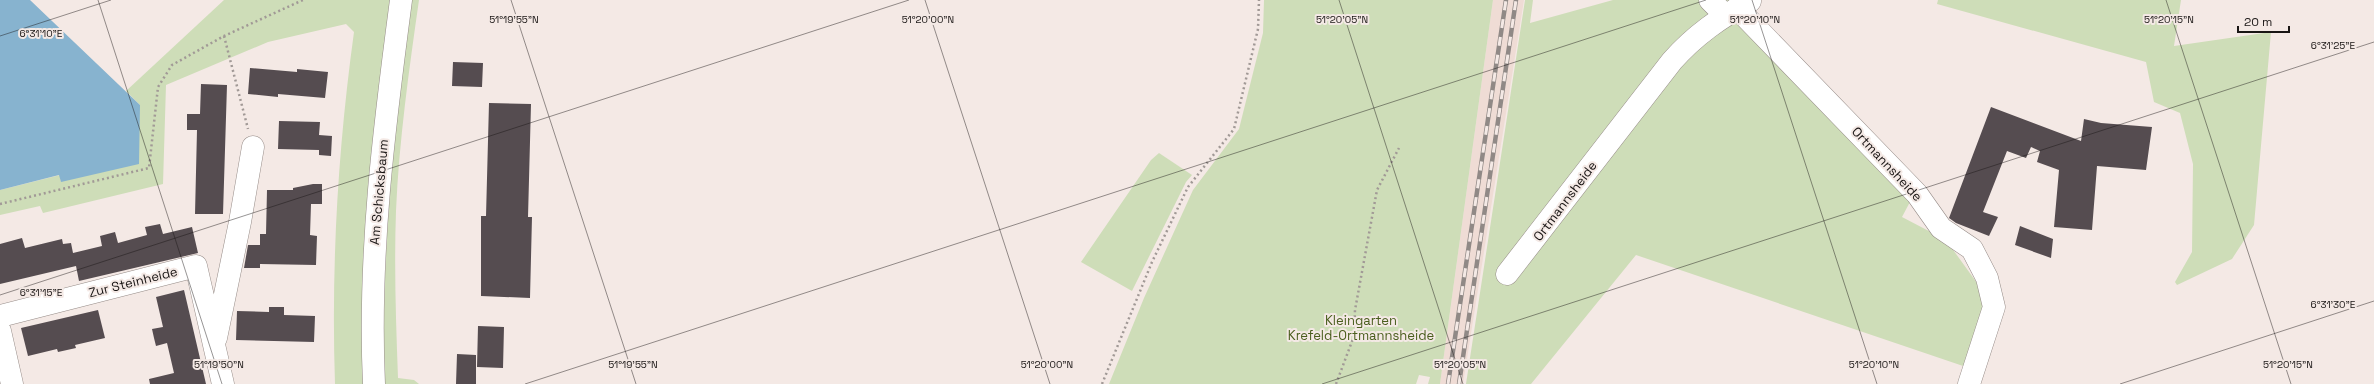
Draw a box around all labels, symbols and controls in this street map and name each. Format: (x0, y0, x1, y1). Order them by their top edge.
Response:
scale bar (2238, 8, 2289, 34)
text: 51°19'55"N (489, 13, 539, 26)
text: 51°20'00"N (902, 13, 954, 26)
text: 51°20'05"N (1316, 13, 1368, 26)
text: 51°20'10"N (1730, 13, 1780, 26)
text: 51°20'15"N (2144, 13, 2194, 26)
text: 20 m (2244, 14, 2272, 30)
text: 6°31'10"E (20, 27, 63, 40)
text: 6°31'25"E (2311, 39, 2356, 52)
street label: Ortmannsheide (1848, 123, 1926, 205)
street label: Am Schicksbaum (366, 139, 392, 245)
street label: Ortmannsheide (1529, 158, 1601, 244)
street label: Zur Steinheide (87, 263, 179, 301)
text: 6°31'15"E (20, 286, 63, 299)
text: 6°31'30"E (2311, 298, 2356, 311)
park label: Kleingarten Krefeld-Ortmannsheide (1288, 312, 1434, 344)
text: 51°19'50"N (194, 358, 244, 371)
text: 51°19'55"N (608, 358, 658, 371)
text: 51°20'00"N (1021, 358, 1073, 371)
text: 51°20'05"N (1434, 358, 1486, 371)
text: 51°20'10"N (1849, 358, 1899, 371)
text: 51°20'15"N (2263, 358, 2313, 371)

